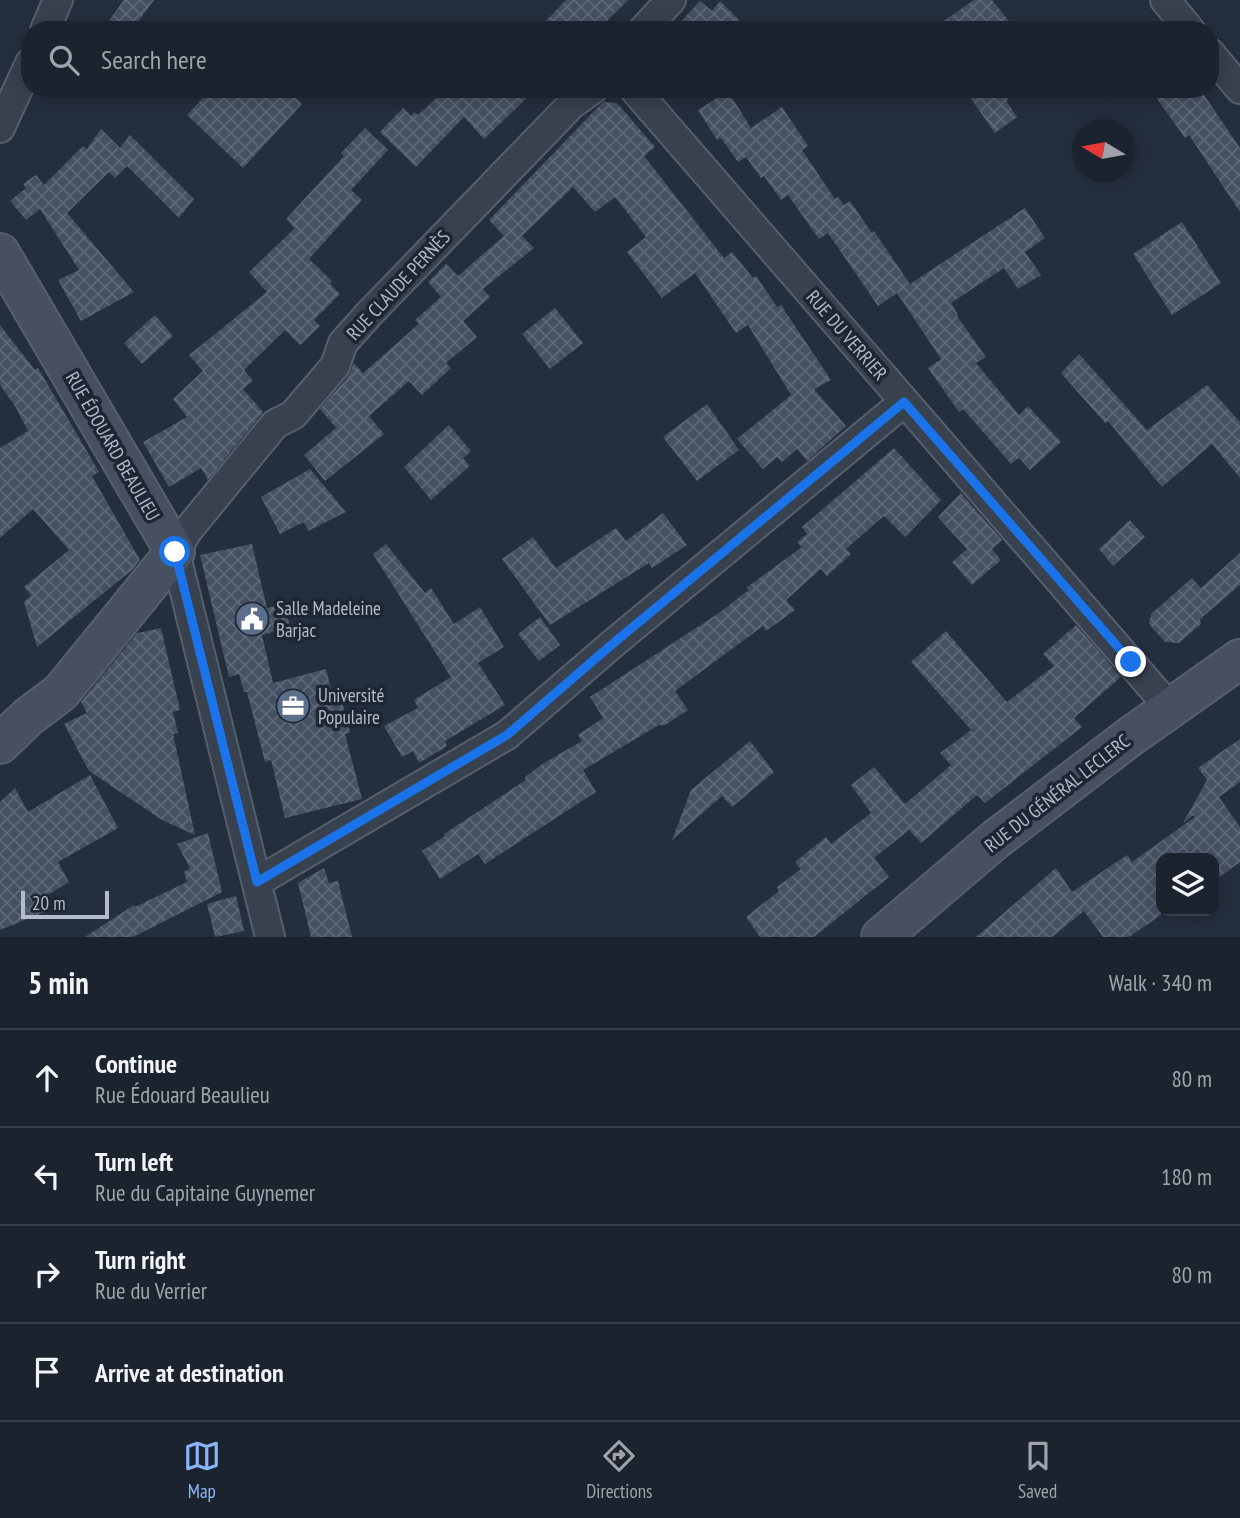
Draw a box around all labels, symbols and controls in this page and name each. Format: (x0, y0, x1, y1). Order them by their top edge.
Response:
search box (21, 21, 1219, 98)
icon: search (45, 41, 83, 79)
text: Search here (101, 43, 207, 76)
north arrow (1072, 119, 1135, 182)
street label: RUE CLAUDE PERNÈS (341, 225, 455, 345)
street label: RUE DU VERRIER (801, 285, 893, 385)
street label: RUE ÉDOUARD BEAULIEU (61, 367, 165, 525)
route start (159, 536, 190, 567)
place label: Salle Madeleine Barjac (276, 596, 381, 642)
public building icon: Salle Madeleine Barjac (233, 600, 271, 638)
route end (1115, 646, 1146, 677)
place label: Université Populaire (318, 683, 384, 729)
office icon: Université Populaire (274, 687, 312, 725)
street label: RUE DU GÉNÉRAL LECLERC (979, 729, 1135, 857)
map controls (1156, 853, 1219, 916)
button: layers (1156, 853, 1219, 916)
scale bar (21, 888, 108, 920)
text: 20 m (32, 891, 66, 915)
text: 5 min (28, 963, 89, 1002)
text: Walk · 340 m (1109, 968, 1212, 997)
text: Continue (95, 1047, 177, 1080)
icon: ahead (28, 1059, 66, 1097)
text: 80 m (1171, 1064, 1212, 1093)
text: Rue Édouard Beaulieu (95, 1080, 270, 1109)
text: Turn left (95, 1145, 173, 1178)
icon: left (28, 1157, 66, 1195)
text: 180 m (1161, 1162, 1212, 1191)
text: Rue du Capitaine Guynemer (95, 1178, 315, 1207)
text: Turn right (95, 1243, 186, 1276)
icon: right (28, 1255, 66, 1293)
text: 80 m (1171, 1260, 1212, 1289)
text: Rue du Verrier (95, 1276, 207, 1305)
icon: arrive (28, 1353, 66, 1391)
text: Arrive at destination (95, 1356, 284, 1389)
tab: Map (183, 1437, 221, 1503)
tab: Directions (586, 1437, 652, 1503)
tab: Saved (1018, 1437, 1057, 1503)

